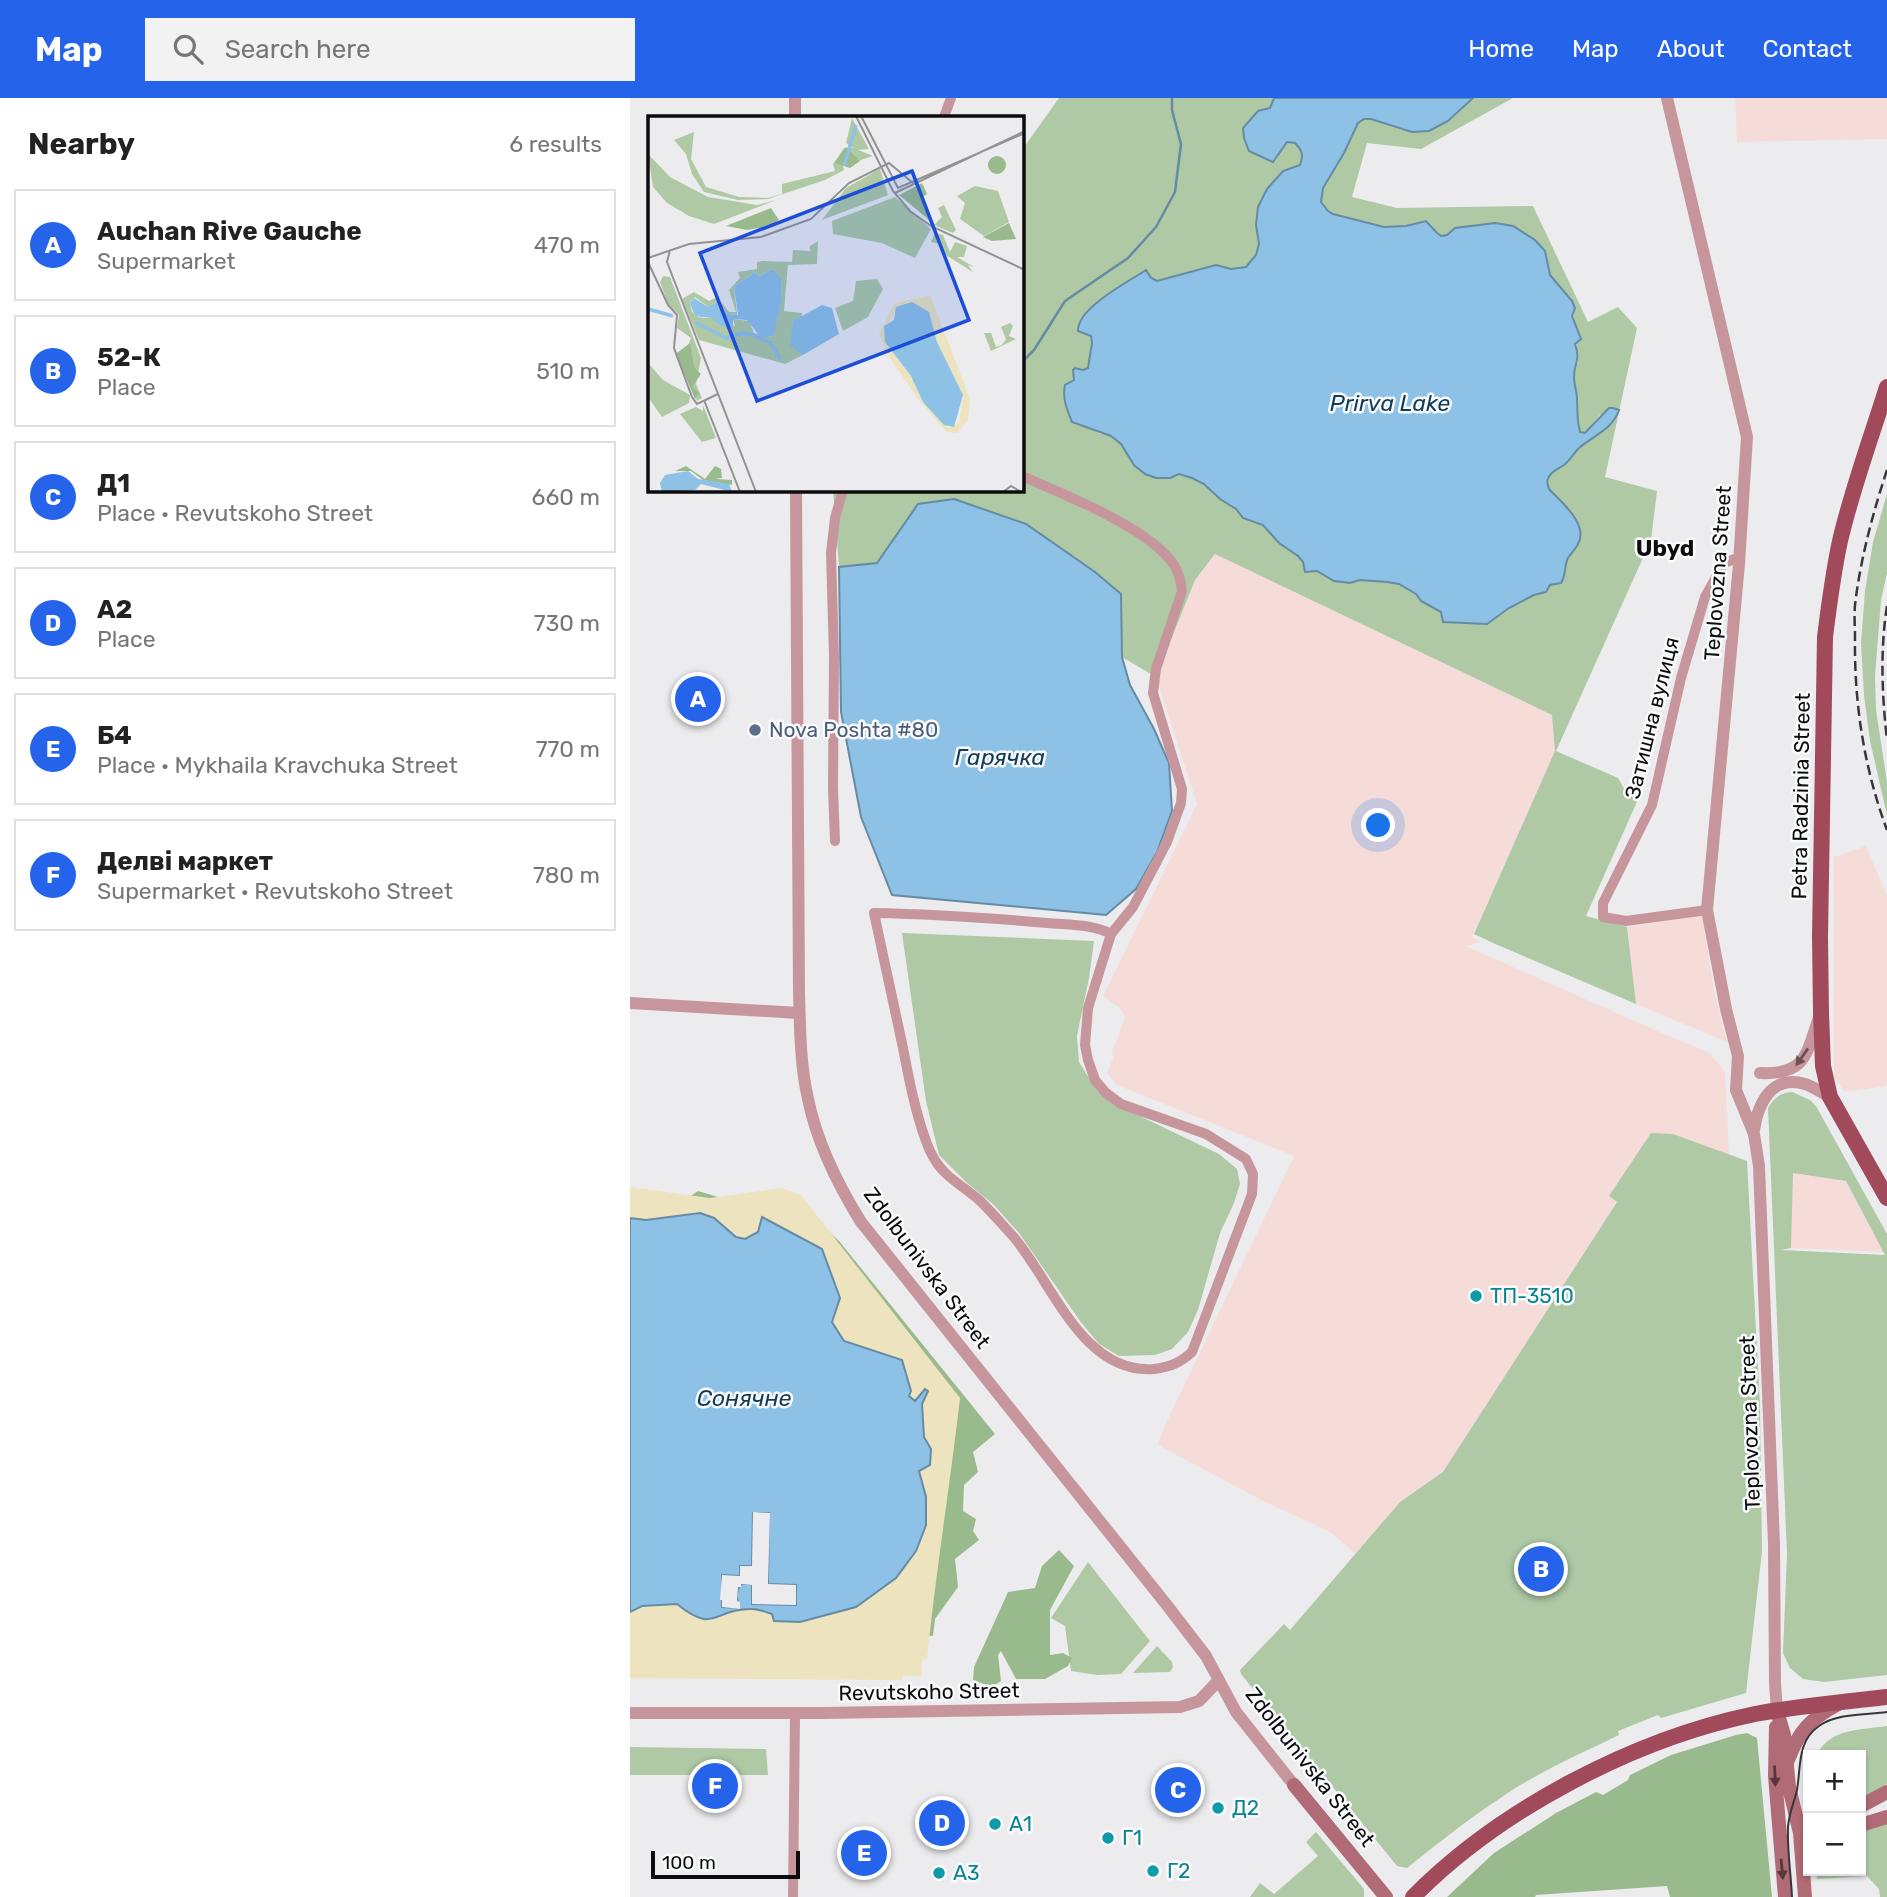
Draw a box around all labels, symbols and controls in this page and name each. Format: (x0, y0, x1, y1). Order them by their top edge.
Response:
search box (145, 18, 635, 81)
text: Map (35, 30, 103, 69)
icon: search (169, 30, 207, 68)
text: Search here (225, 34, 370, 65)
text: Home (1468, 35, 1534, 63)
text: Map (1572, 35, 1619, 63)
text: About (1657, 35, 1725, 63)
text: Contact (1763, 35, 1852, 63)
inset map (648, 116, 1024, 492)
text: Nearby (28, 126, 135, 162)
text: 6 results (509, 130, 602, 158)
text: Auchan Rive Gauche (97, 216, 362, 247)
text: A (45, 231, 61, 259)
text: 470 m (534, 231, 600, 259)
text: Supermarket (97, 247, 235, 275)
text: 52-К (97, 342, 161, 373)
text: B (45, 357, 61, 385)
text: 510 m (536, 357, 600, 385)
text: Place (97, 373, 156, 401)
water label: Prirva Lake (1330, 389, 1450, 417)
text: Д1 (97, 468, 130, 499)
text: C (45, 483, 61, 511)
text: 660 m (532, 483, 600, 511)
street label: Teplovozna Street (1699, 485, 1736, 661)
text: Place · Revutskoho Street (97, 499, 373, 527)
district label: Ubyd (1636, 534, 1694, 562)
text: А2 (97, 594, 133, 625)
text: D (45, 609, 61, 637)
text: 730 m (534, 609, 600, 637)
text: Place (97, 625, 156, 653)
street label: Затишна вулиця (1619, 634, 1684, 802)
pin: A (675, 673, 721, 725)
street label: Petra Radzinia Street (1786, 692, 1815, 900)
place label: Nova Poshta #80 (769, 717, 938, 742)
text: Б4 (97, 720, 132, 751)
marker: Nova Poshta #80 (747, 722, 763, 738)
text: E (46, 735, 60, 763)
text: 770 m (536, 735, 600, 763)
water label: Гарячка (955, 743, 1045, 771)
text: Place · Mykhaila Kravchuka Street (97, 751, 458, 779)
your location (1361, 808, 1395, 842)
text: Делві маркет (97, 846, 273, 877)
text: F (46, 861, 60, 889)
text: 780 m (533, 861, 600, 889)
text: Supermarket · Revutskoho Street (97, 877, 453, 905)
one-way arrow (1795, 1048, 1809, 1066)
street label: Zdolbunivska Street (859, 1182, 996, 1353)
place label: ТП-3510 (1490, 1283, 1574, 1308)
marker: ТП-3510 (1468, 1288, 1484, 1304)
street label: Teplovozna Street (1734, 1335, 1765, 1511)
water label: Сонячне (697, 1384, 791, 1412)
pin: B (1518, 1543, 1564, 1595)
street label: Revutskoho Street (838, 1677, 1020, 1706)
street label: Zdolbunivska Street (1241, 1682, 1380, 1851)
map controls (1803, 1750, 1866, 1876)
button: + (1803, 1750, 1866, 1813)
pin: F (692, 1760, 738, 1812)
pin: C (1155, 1764, 1201, 1816)
one-way arrow (1770, 1765, 1781, 1787)
place label: Д2 (1232, 1795, 1259, 1820)
pin: D (919, 1797, 965, 1849)
marker: Д2 (1210, 1800, 1226, 1816)
place label: А1 (1009, 1811, 1032, 1836)
button: − (1803, 1813, 1866, 1876)
marker: А1 (987, 1816, 1003, 1832)
place label: Г1 (1122, 1825, 1142, 1850)
pin: E (841, 1827, 887, 1879)
marker: Г1 (1100, 1830, 1116, 1846)
scale bar (651, 1848, 800, 1880)
text: 100 m (662, 1851, 716, 1874)
place label: Г2 (1167, 1858, 1190, 1883)
one-way arrow (1777, 1858, 1788, 1880)
place label: А3 (953, 1860, 980, 1885)
marker: Г2 (1145, 1863, 1161, 1879)
marker: А3 (931, 1865, 947, 1881)

